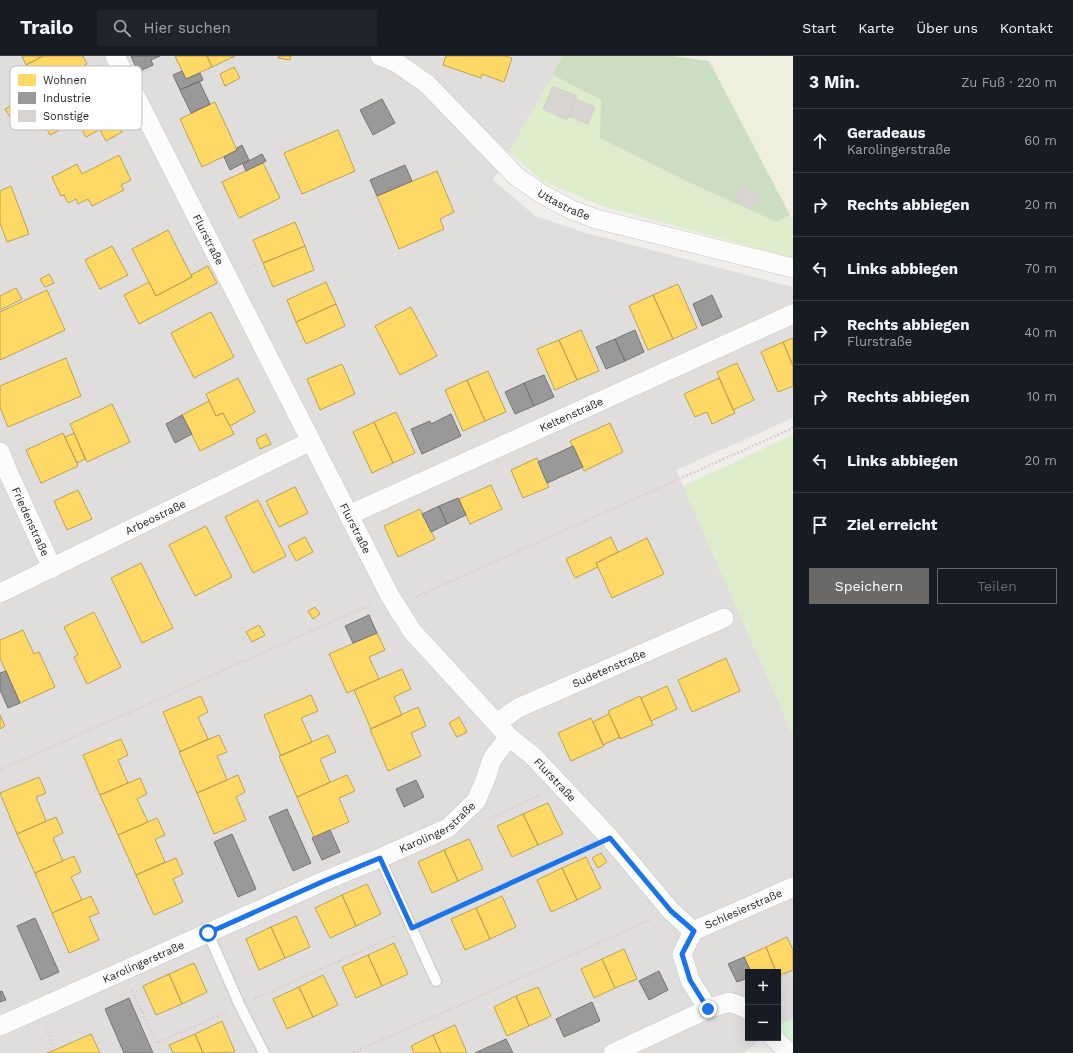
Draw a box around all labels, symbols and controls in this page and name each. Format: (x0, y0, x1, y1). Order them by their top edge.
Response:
search box (97, 10, 377, 46)
text: Trailo (20, 16, 73, 39)
icon: search (111, 17, 133, 39)
text: Hier suchen (143, 19, 231, 37)
text: Start (802, 20, 836, 36)
text: Karte (858, 20, 894, 36)
text: Über uns (916, 20, 978, 36)
text: Kontakt (1000, 20, 1053, 36)
legend (10, 66, 142, 130)
text: 3 Min. (809, 72, 860, 92)
text: Wohnen (43, 74, 87, 87)
text: Zu Fuß · 220 m (961, 75, 1057, 90)
text: Industrie (43, 92, 91, 105)
text: Sonstige (43, 110, 89, 123)
text: Geradeaus (847, 124, 926, 142)
icon: ahead (809, 130, 831, 152)
text: 60 m (1024, 133, 1057, 148)
text: Karolingerstraße (847, 142, 951, 157)
street label: Uttastraße (535, 186, 592, 223)
icon: right (809, 194, 831, 216)
text: Rechts abbiegen (847, 196, 969, 214)
text: 20 m (1025, 197, 1057, 212)
street label: Flurstraße (190, 212, 227, 267)
icon: left (809, 258, 831, 280)
text: Links abbiegen (847, 260, 958, 278)
text: 70 m (1025, 261, 1057, 276)
text: Rechts abbiegen (847, 316, 969, 334)
icon: right (809, 322, 831, 344)
text: 40 m (1024, 325, 1057, 340)
text: Flurstraße (847, 334, 912, 349)
icon: right (809, 386, 831, 408)
text: Rechts abbiegen (847, 388, 969, 406)
text: 10 m (1027, 389, 1057, 404)
street label: Keltenstraße (538, 394, 605, 434)
icon: left (809, 450, 831, 472)
text: Links abbiegen (847, 452, 958, 470)
text: 20 m (1025, 453, 1057, 468)
street label: Friedenstraße (9, 485, 52, 558)
street label: Arbeostraße (123, 497, 188, 537)
street label: Flurstraße (337, 501, 374, 556)
icon: arrive (809, 514, 831, 536)
text: Ziel erreicht (847, 516, 937, 534)
button: Speichern (809, 568, 929, 604)
button: Teilen (937, 568, 1057, 604)
street label: Sudetenstraße (570, 647, 648, 690)
street label: Flurstraße (531, 755, 579, 804)
street label: Karolingerstraße (397, 799, 478, 855)
street label: Schlesierstraße (703, 886, 784, 932)
route start (199, 924, 217, 942)
street label: Karolingerstraße (100, 938, 186, 986)
map controls (745, 969, 781, 1041)
button: + (745, 969, 781, 1005)
route end (699, 1000, 717, 1018)
button: − (745, 1005, 781, 1041)

